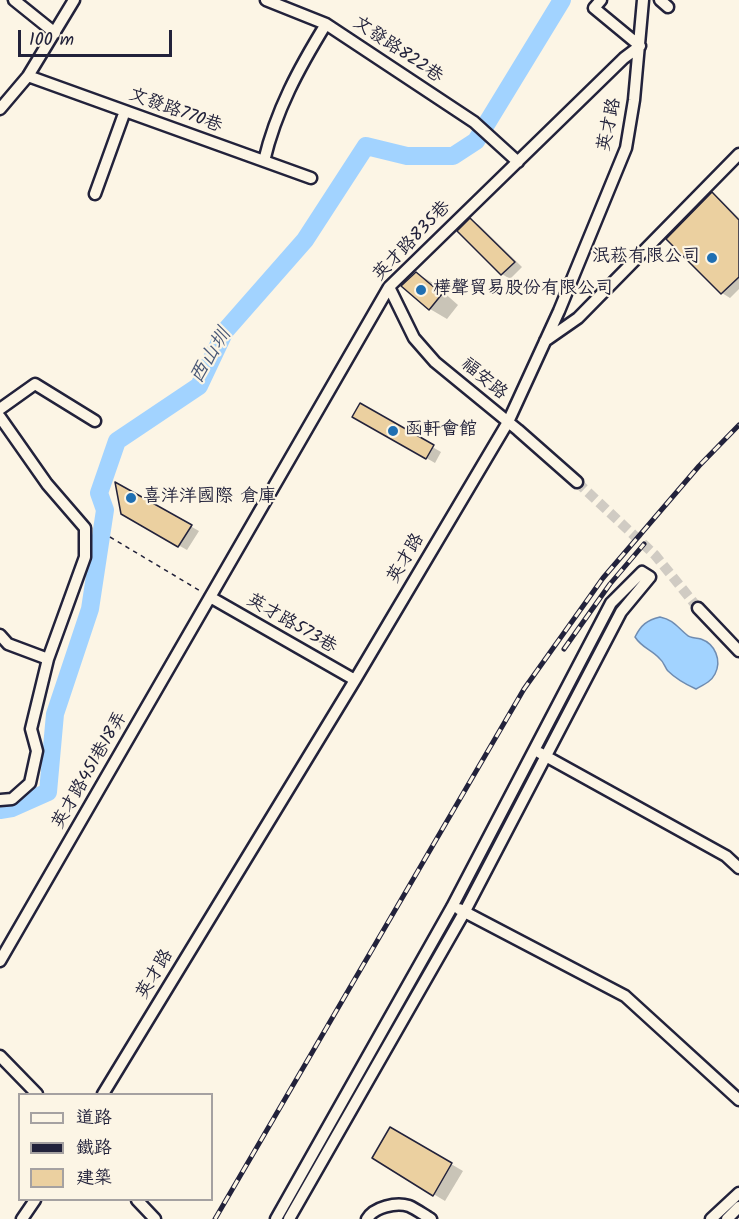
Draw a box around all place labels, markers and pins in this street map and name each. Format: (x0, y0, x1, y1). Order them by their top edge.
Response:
place label: 泯菘有限公司 (592, 247, 700, 269)
marker: 泯菘有限公司 (705, 251, 719, 265)
place label: 樺聲貿易股份有限公司 (433, 279, 613, 301)
marker: 樺聲貿易股份有限公司 (414, 283, 428, 297)
place label: 函軒會館 (405, 420, 477, 442)
marker: 函軒會館 (386, 424, 400, 438)
place label: 喜洋洋國際 倉庫 (143, 487, 276, 509)
marker: 喜洋洋國際 倉庫 (124, 491, 138, 505)

